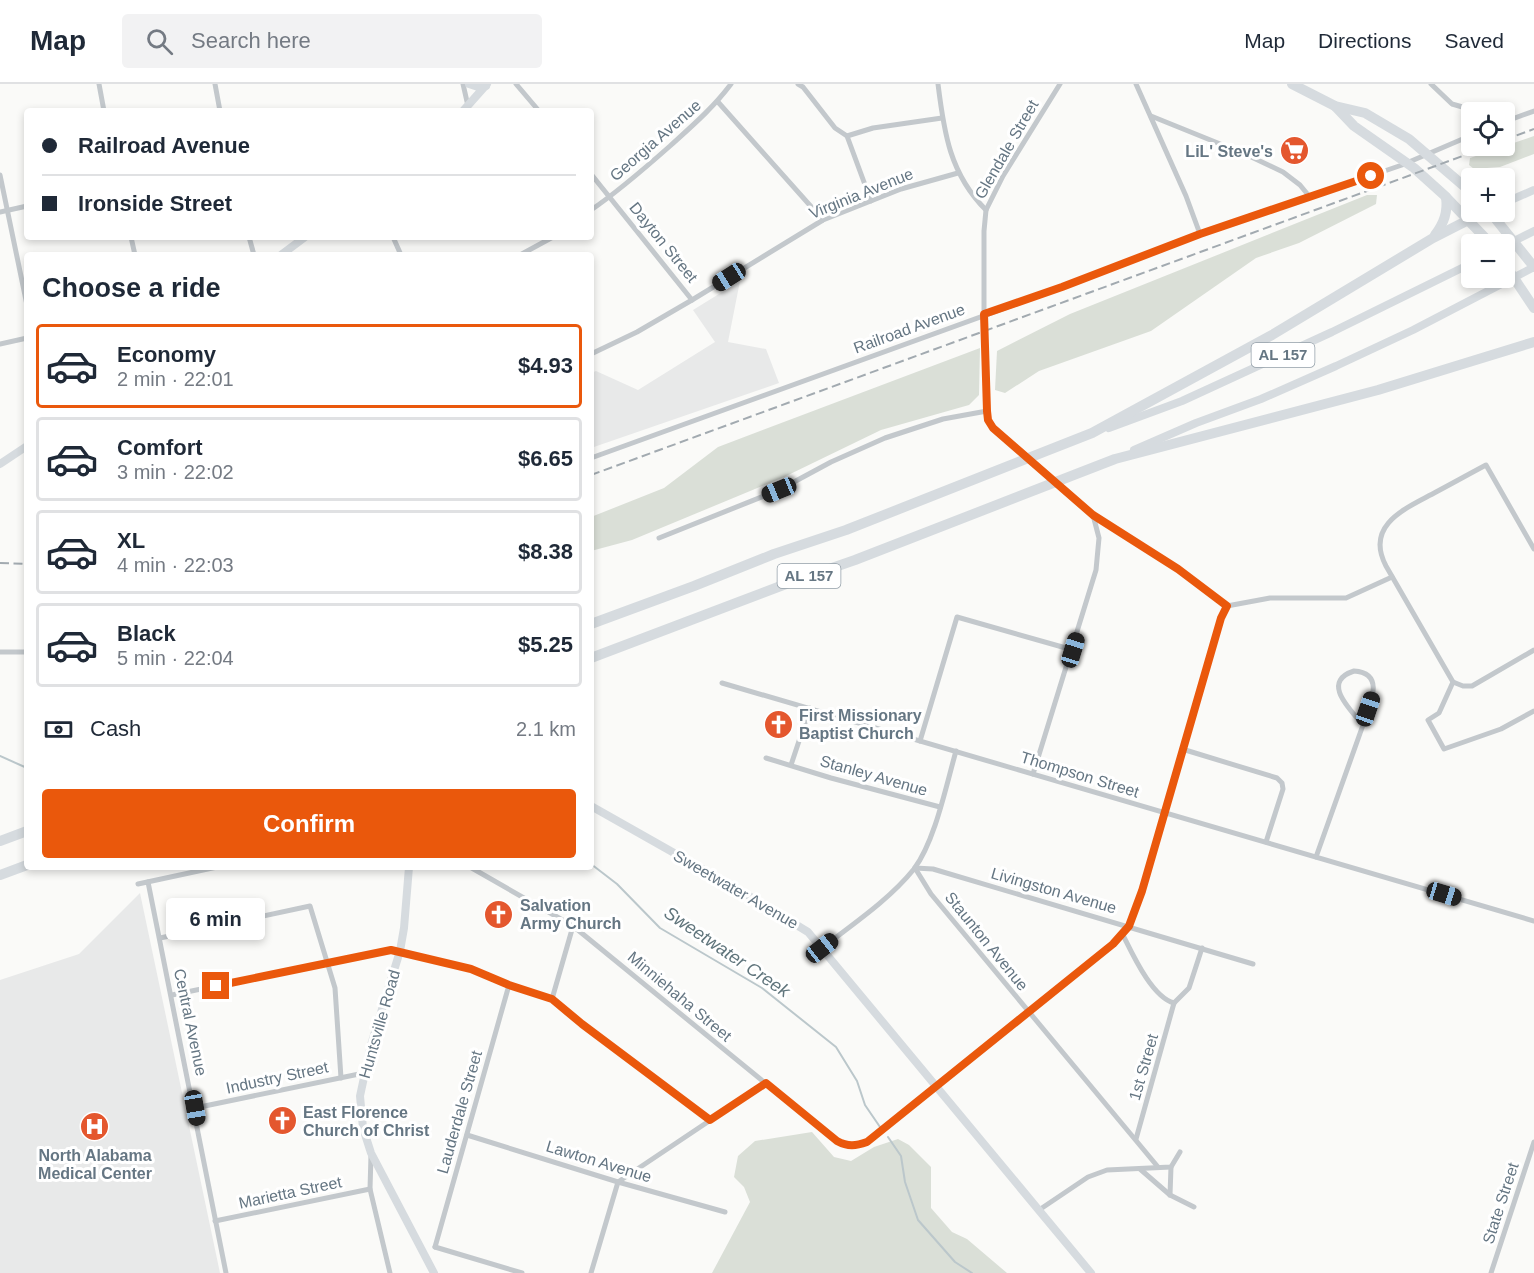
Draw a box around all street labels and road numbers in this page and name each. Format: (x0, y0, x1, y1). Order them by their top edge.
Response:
street label: Georgia Avenue (607, 96, 704, 184)
street label: Glendale Street (971, 96, 1042, 202)
street label: Virginia Avenue (807, 165, 916, 222)
street label: Dayton Street (626, 199, 701, 286)
street label: Railroad Avenue (851, 300, 967, 356)
road number: AL 157 (1252, 343, 1314, 367)
road number: AL 157 (778, 564, 840, 588)
street label: Thompson Street (1019, 748, 1142, 801)
street label: Stanley Avenue (818, 752, 930, 799)
street label: Sweetwater Avenue (670, 847, 801, 932)
street label: Livingston Avenue (989, 864, 1119, 917)
street label: Staunton Avenue (942, 889, 1032, 994)
street label: Minniehaha Street (624, 948, 735, 1045)
street label: Central Avenue (171, 967, 210, 1077)
street label: Huntsville Road (356, 968, 403, 1080)
street label: 1st Street (1126, 1031, 1161, 1102)
street label: Lauderdale Street (434, 1048, 485, 1176)
street label: Industry Street (224, 1058, 330, 1097)
street label: Lawton Avenue (544, 1137, 654, 1186)
street label: State Street (1479, 1160, 1522, 1246)
street label: Marietta Street (237, 1173, 344, 1212)

